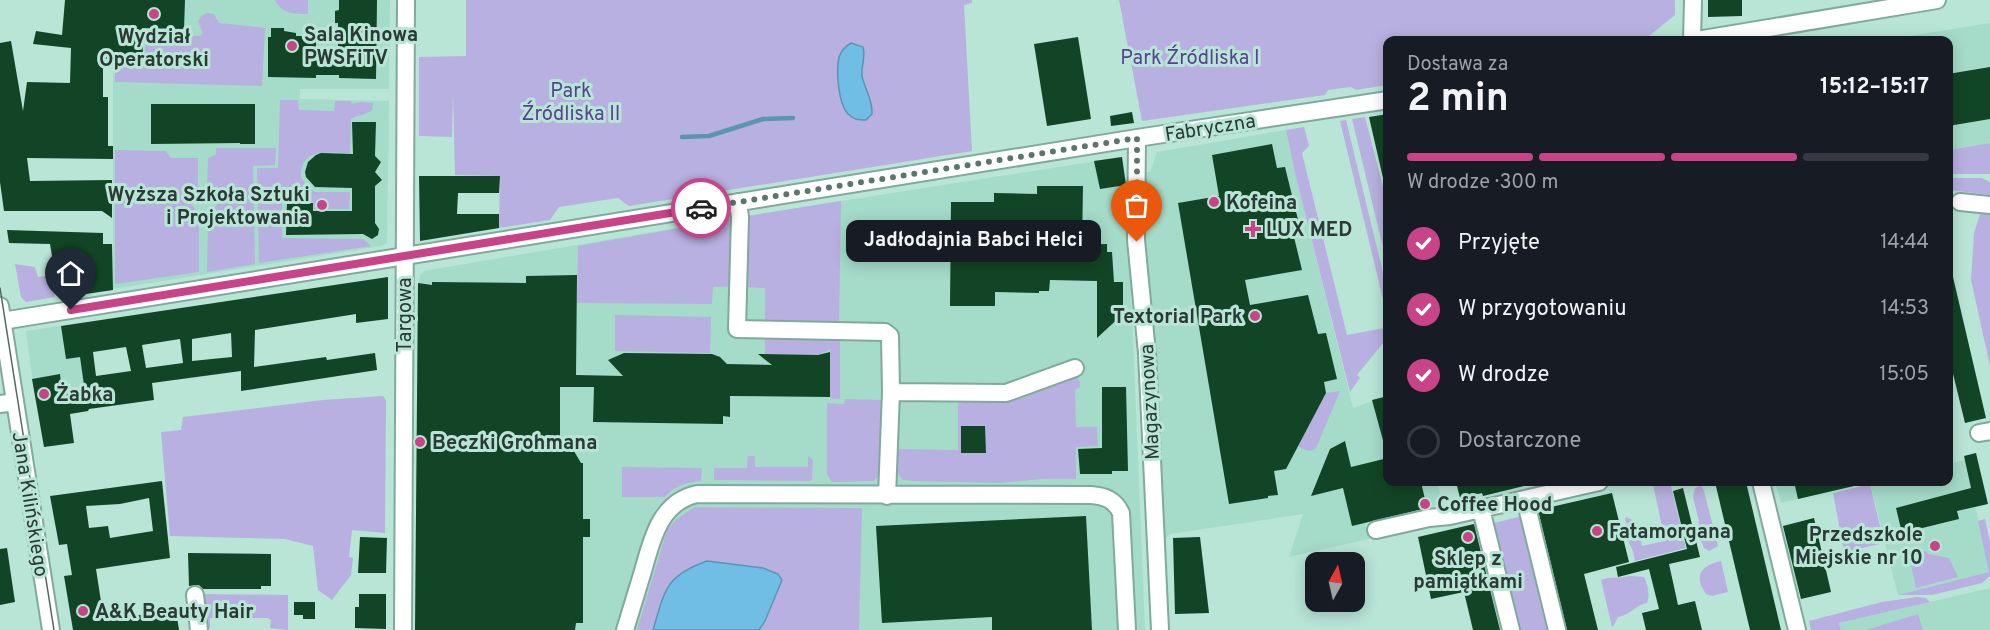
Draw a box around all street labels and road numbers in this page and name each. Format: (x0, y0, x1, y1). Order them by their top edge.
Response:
street label: Fabryczna (1163, 109, 1258, 149)
street label: Targowa (393, 277, 419, 353)
street label: Magazynowa (1135, 343, 1167, 461)
street label: Jana Kilińskiego (5, 430, 53, 579)

